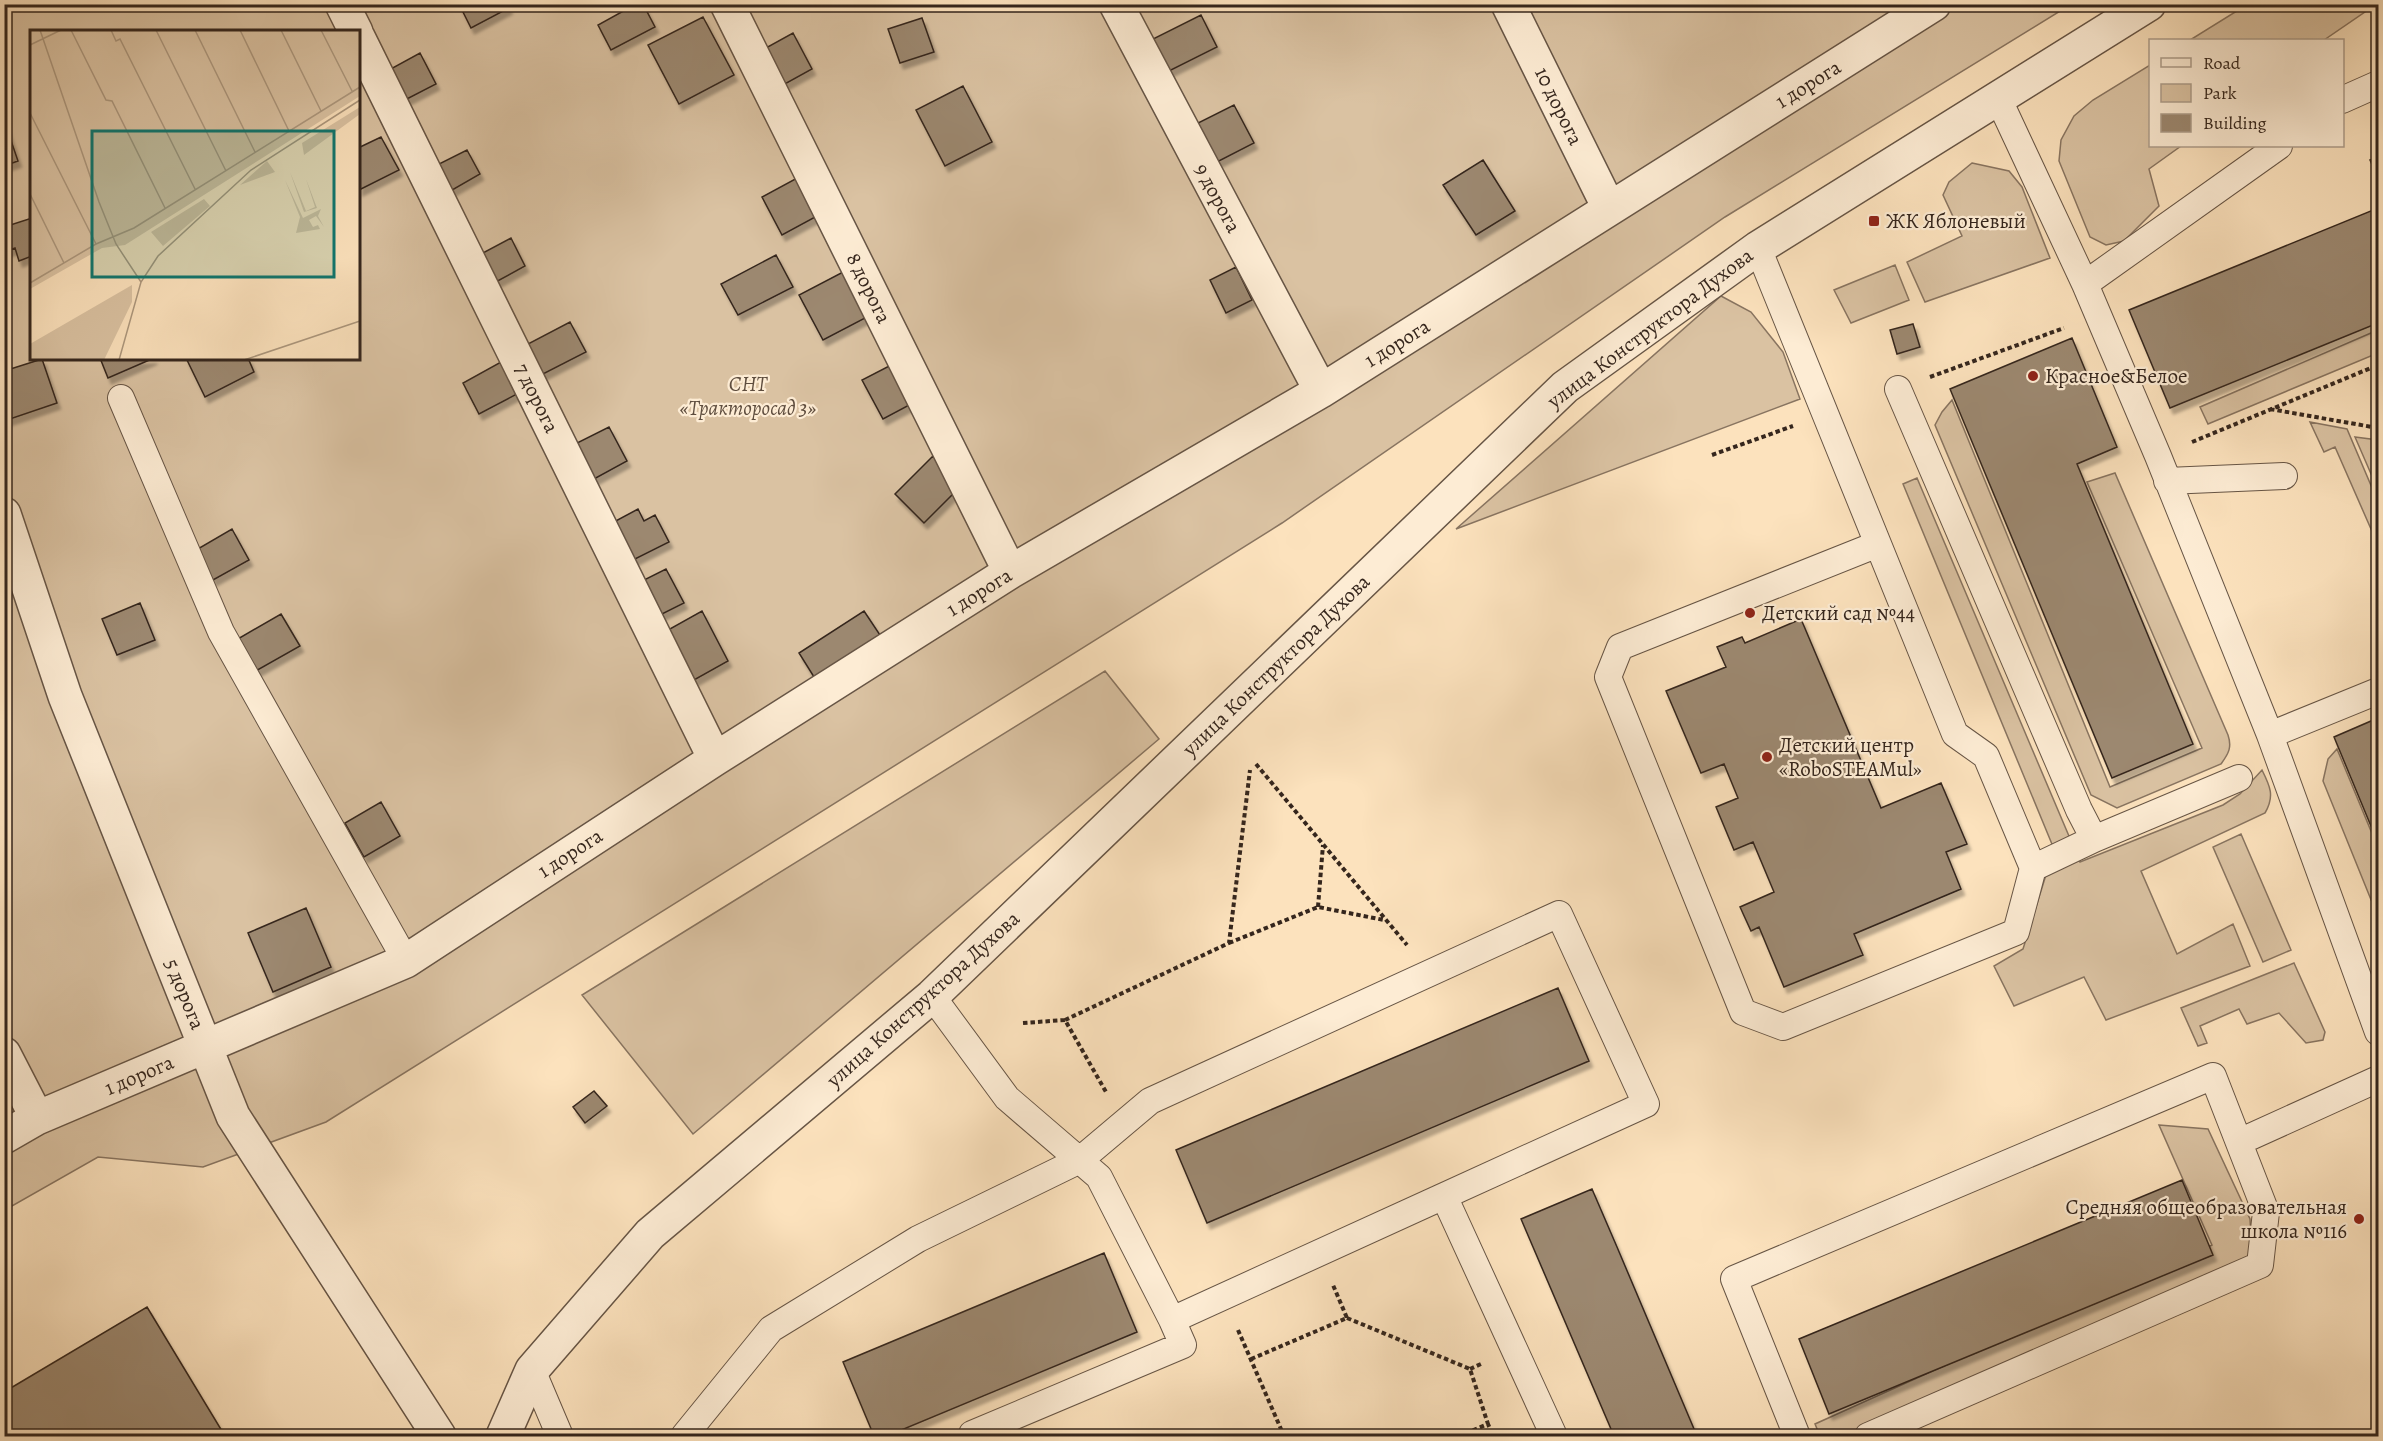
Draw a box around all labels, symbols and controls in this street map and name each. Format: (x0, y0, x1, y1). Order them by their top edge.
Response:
inset map (30, 30, 360, 360)
legend (2149, 39, 2344, 147)
text: Road (2203, 51, 2241, 75)
street label: 1 дорога (1770, 53, 1846, 115)
street label: 10 дорога (1528, 62, 1590, 150)
text: Park (2203, 81, 2237, 105)
text: Building (2203, 111, 2267, 135)
street label: 9 дорога (1188, 158, 1248, 238)
place label: ЖК Яблоневый (1886, 207, 2026, 235)
marker: ЖК Яблоневый (1867, 214, 1881, 228)
street label: улица Конструктора Духова (1541, 241, 1759, 415)
street label: 8 дорога (840, 248, 898, 328)
street label: 1 дорога (1359, 312, 1435, 374)
street label: 7 дорога (508, 359, 566, 438)
place label: Красное&Белое (2045, 362, 2188, 390)
marker: Красное&Белое (2026, 369, 2040, 383)
park label: СНТ «Тракторосад 3» (680, 370, 817, 422)
street label: 1 дорога (941, 561, 1017, 623)
street label: улица Конструктора Духова (1175, 568, 1376, 763)
place label: Детский сад №44 (1762, 599, 1915, 627)
marker: Детский сад №44 (1743, 606, 1757, 620)
place label: Детский центр «RoboSTEAMul» (1779, 731, 1922, 783)
marker: Детский центр «RoboSTEAMul» (1760, 750, 1774, 764)
street label: 1 дорога (532, 821, 608, 884)
street label: улица Конструктора Духова (820, 904, 1026, 1094)
street label: 5 дорога (158, 954, 212, 1034)
street label: 1 дорога (100, 1048, 178, 1102)
place label: Средняя общеобразовательная школа №116 (2066, 1193, 2347, 1245)
marker: Средняя общеобразовательная школа №116 (2352, 1212, 2366, 1226)

